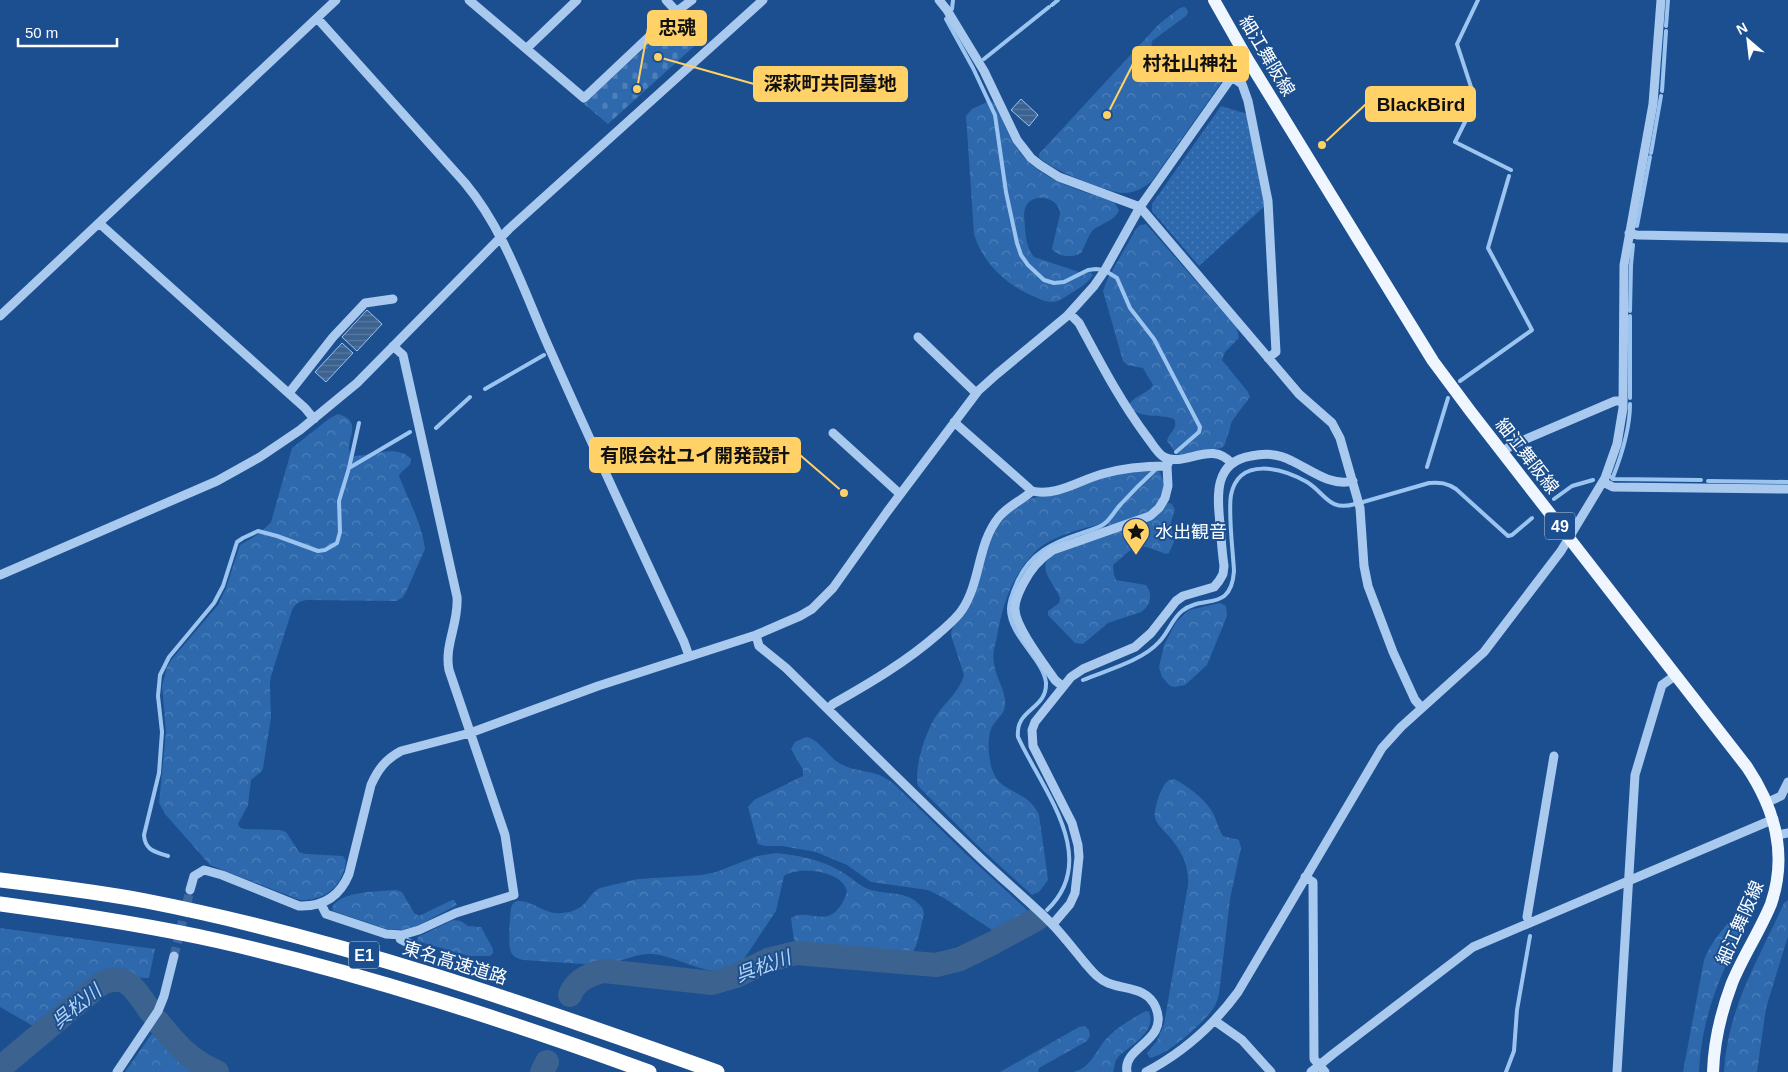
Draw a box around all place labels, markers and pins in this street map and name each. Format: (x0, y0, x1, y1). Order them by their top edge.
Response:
callout: 忠魂 (648, 11, 706, 45)
callout: 村社山神社 (1133, 47, 1248, 81)
callout: 深萩町共同墓地 (754, 67, 907, 101)
callout: BlackBird (1366, 87, 1475, 121)
callout: 有限会社ユイ開発設計 (590, 438, 800, 472)
place icon: 水出観音 (1121, 517, 1151, 556)
place label: 水出観音 (1155, 522, 1227, 542)

